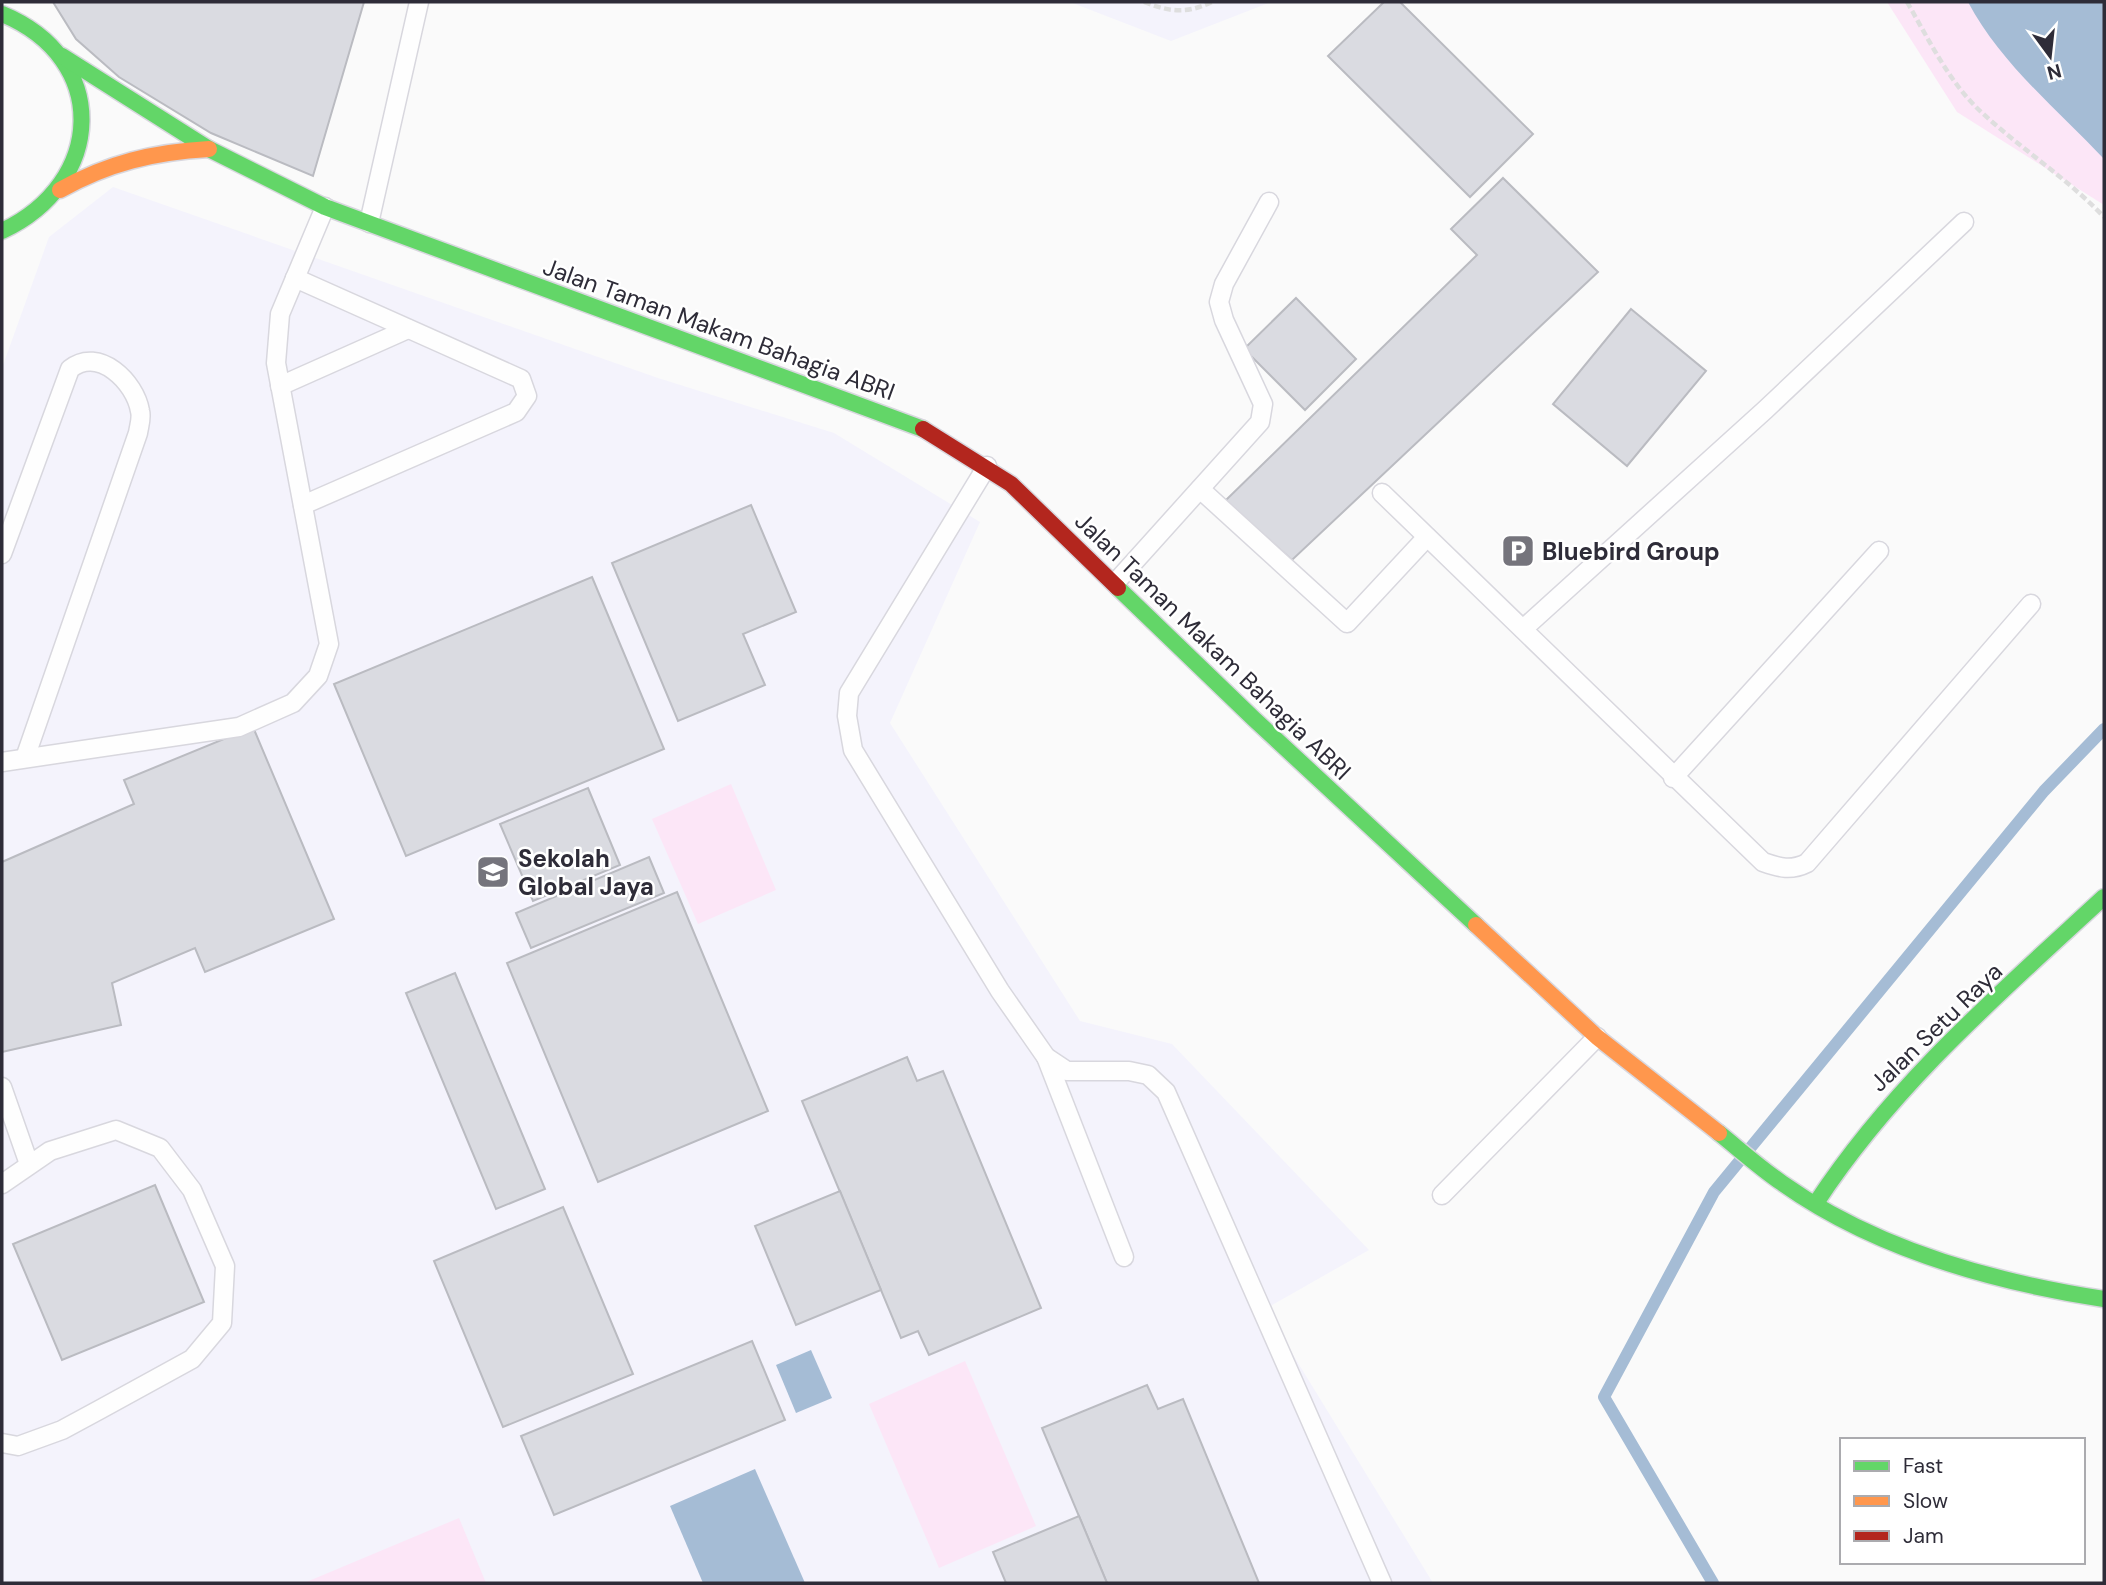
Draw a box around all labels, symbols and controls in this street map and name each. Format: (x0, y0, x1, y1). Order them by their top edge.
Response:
north arrow (2015, 21, 2085, 91)
text: N (2044, 58, 2064, 86)
street label: Jalan Taman Makam Bahagia ABRI (539, 251, 899, 407)
street label: Jalan Taman Makam Bahagia ABRI (1068, 506, 1358, 786)
parking icon: Bluebird Group (1499, 532, 1537, 570)
place label: Bluebird Group (1542, 536, 1720, 567)
place label: Sekolah Global Jaya (518, 843, 654, 902)
school or university icon: Sekolah Global Jaya (474, 853, 512, 891)
street label: Jalan Setu Raya (1863, 956, 2009, 1098)
legend (1840, 1438, 2085, 1564)
text: Fast (1903, 1452, 1943, 1480)
text: Slow (1903, 1487, 1948, 1515)
text: Jam (1903, 1522, 1944, 1550)

